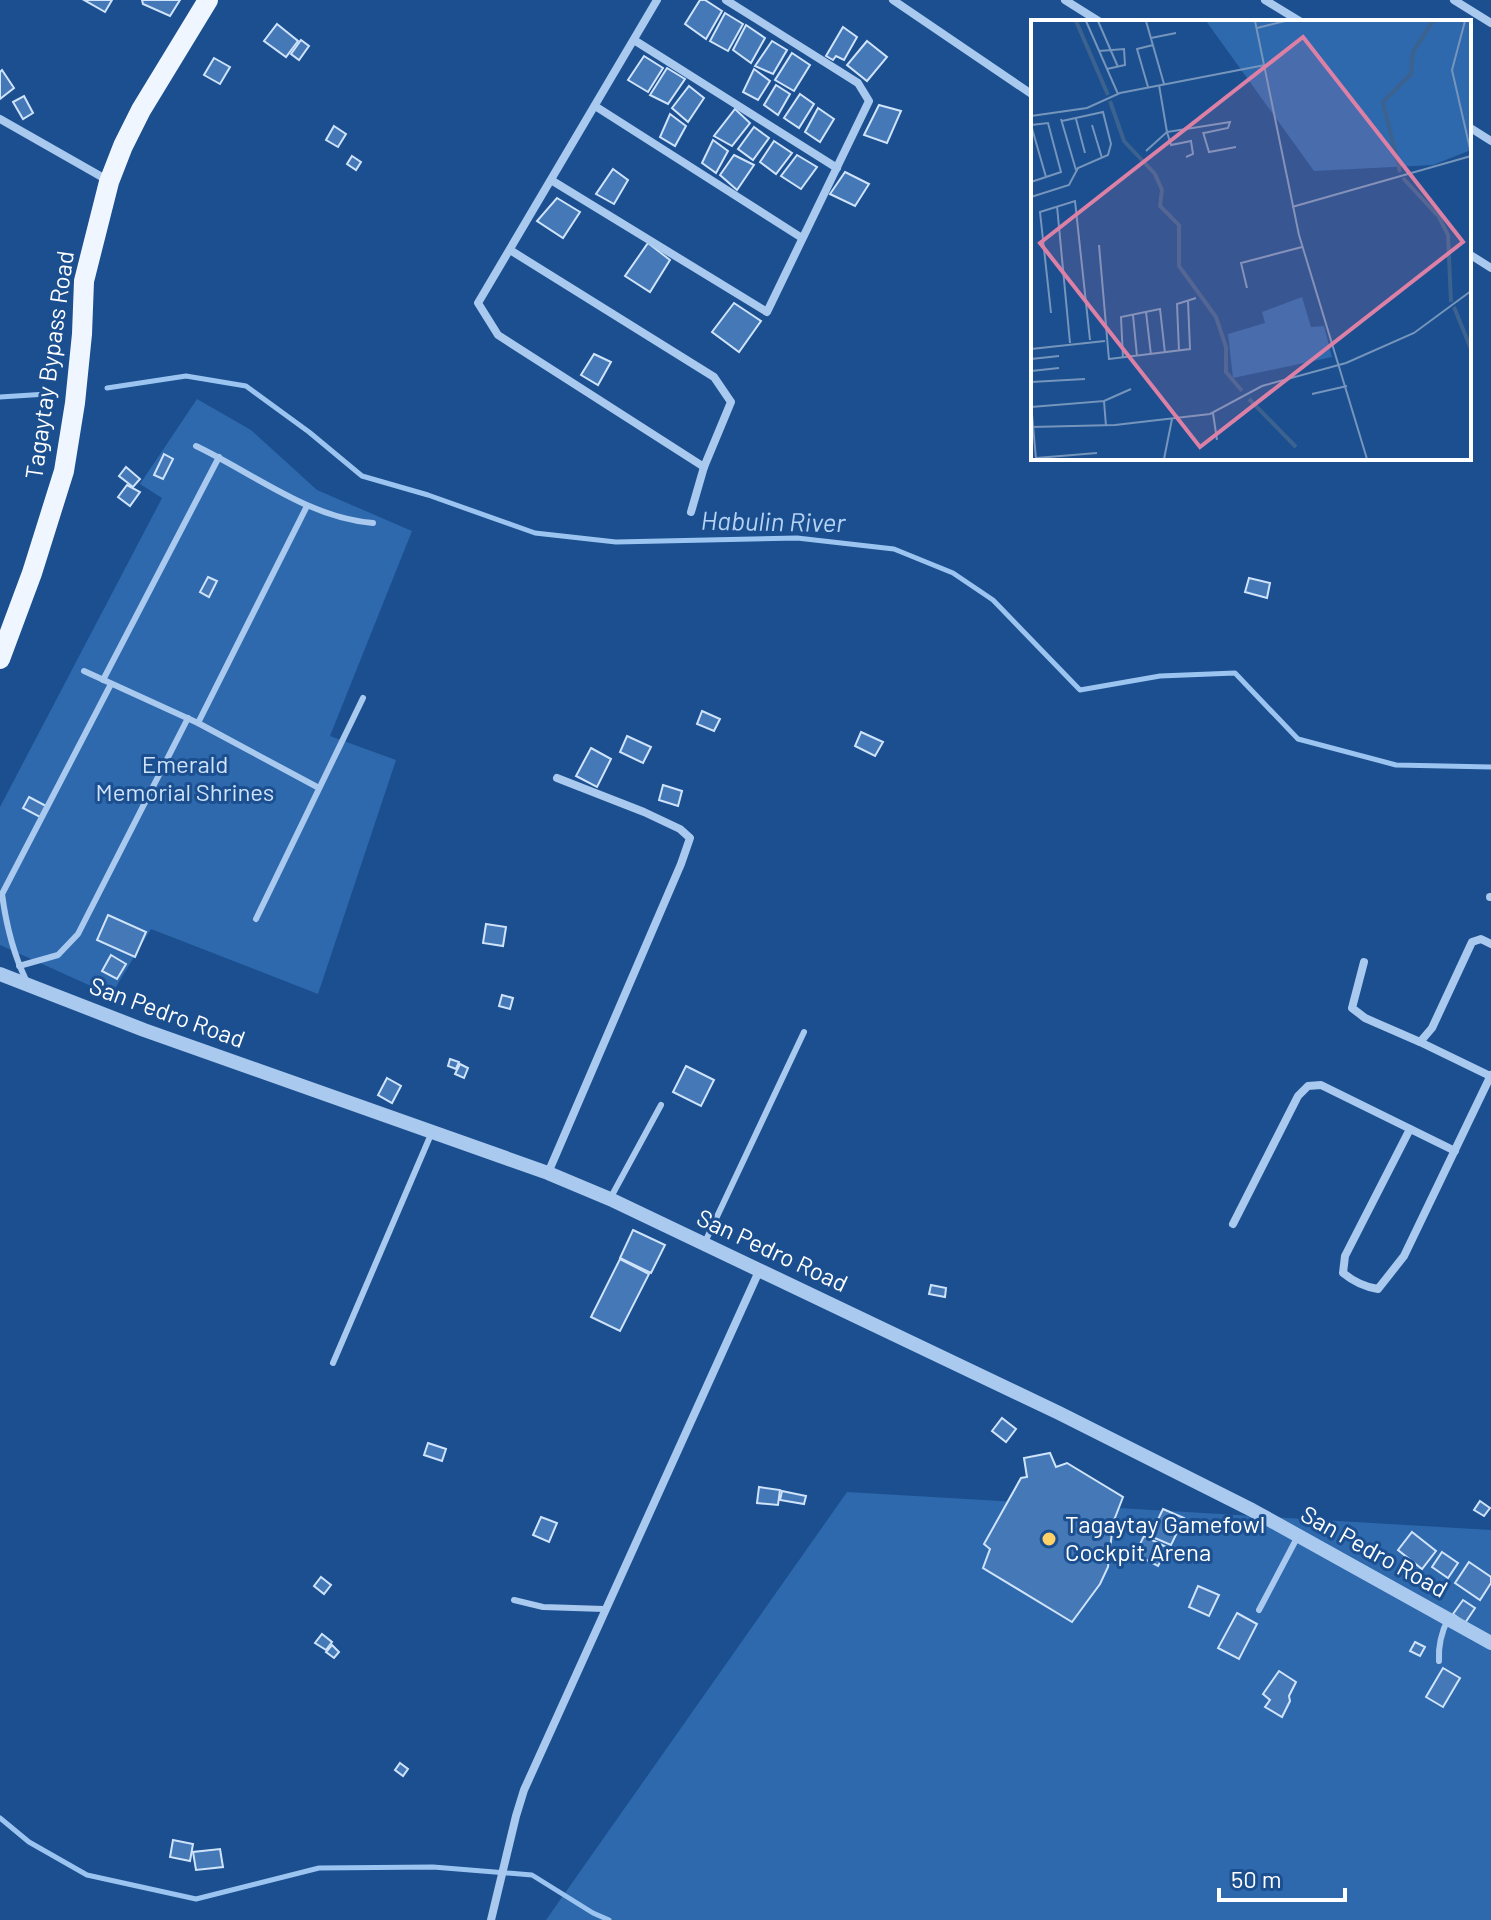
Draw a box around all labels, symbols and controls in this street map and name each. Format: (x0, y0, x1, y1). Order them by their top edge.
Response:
inset map (1031, 20, 1471, 460)
street label: Tagaytay Bypass Road (18, 249, 79, 481)
water label: Habulin River (701, 504, 846, 537)
park label: Emerald Memorial Shrines (96, 749, 274, 806)
street label: San Pedro Road (86, 970, 249, 1053)
street label: San Pedro Road (693, 1202, 853, 1297)
street label: San Pedro Road (1296, 1498, 1453, 1603)
place label: Tagaytay Gamefowl Cockpit Arena (1065, 1509, 1265, 1566)
marker: Tagaytay Gamefowl Cockpit Arena (1040, 1530, 1058, 1548)
scale bar (1219, 1852, 1345, 1902)
text: 50 m (1231, 1864, 1282, 1893)

